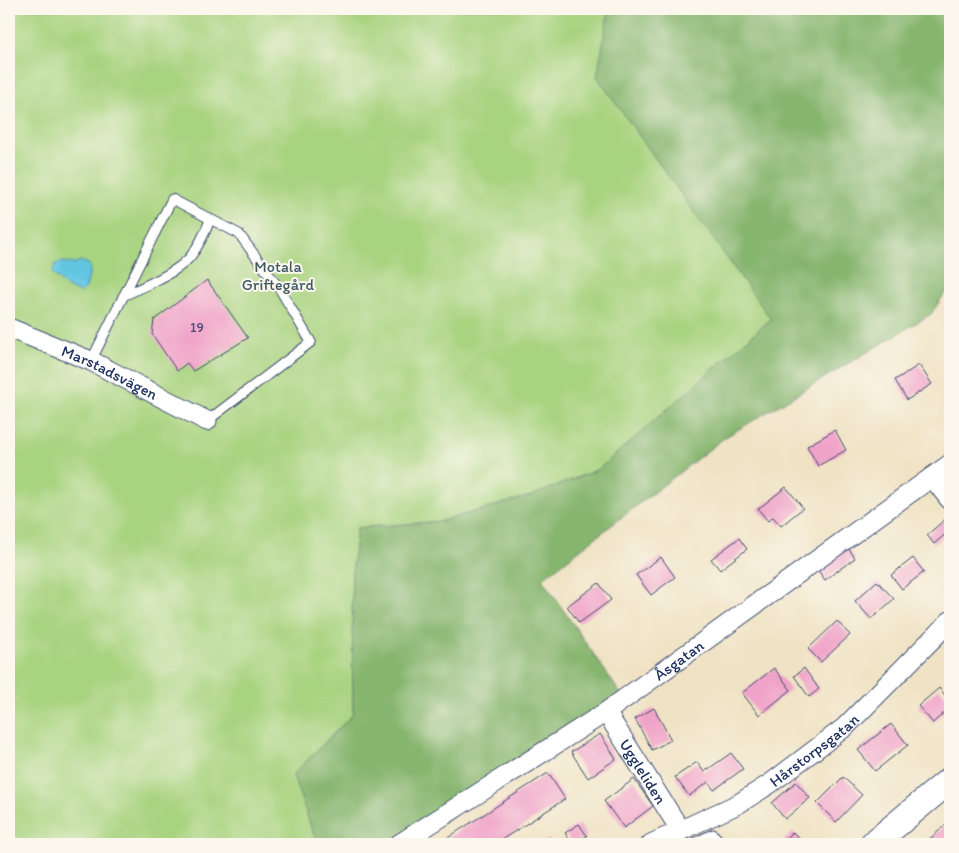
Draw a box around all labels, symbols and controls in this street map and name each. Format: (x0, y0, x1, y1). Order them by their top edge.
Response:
park label: Motala Griftegård (242, 257, 314, 294)
house number: 19 (190, 319, 204, 336)
street label: Marstadsvägen (59, 341, 161, 404)
street label: Åsgatan (650, 635, 707, 684)
street label: Hårstorpsgatan (765, 709, 863, 791)
street label: Uggleliden (616, 735, 671, 807)

